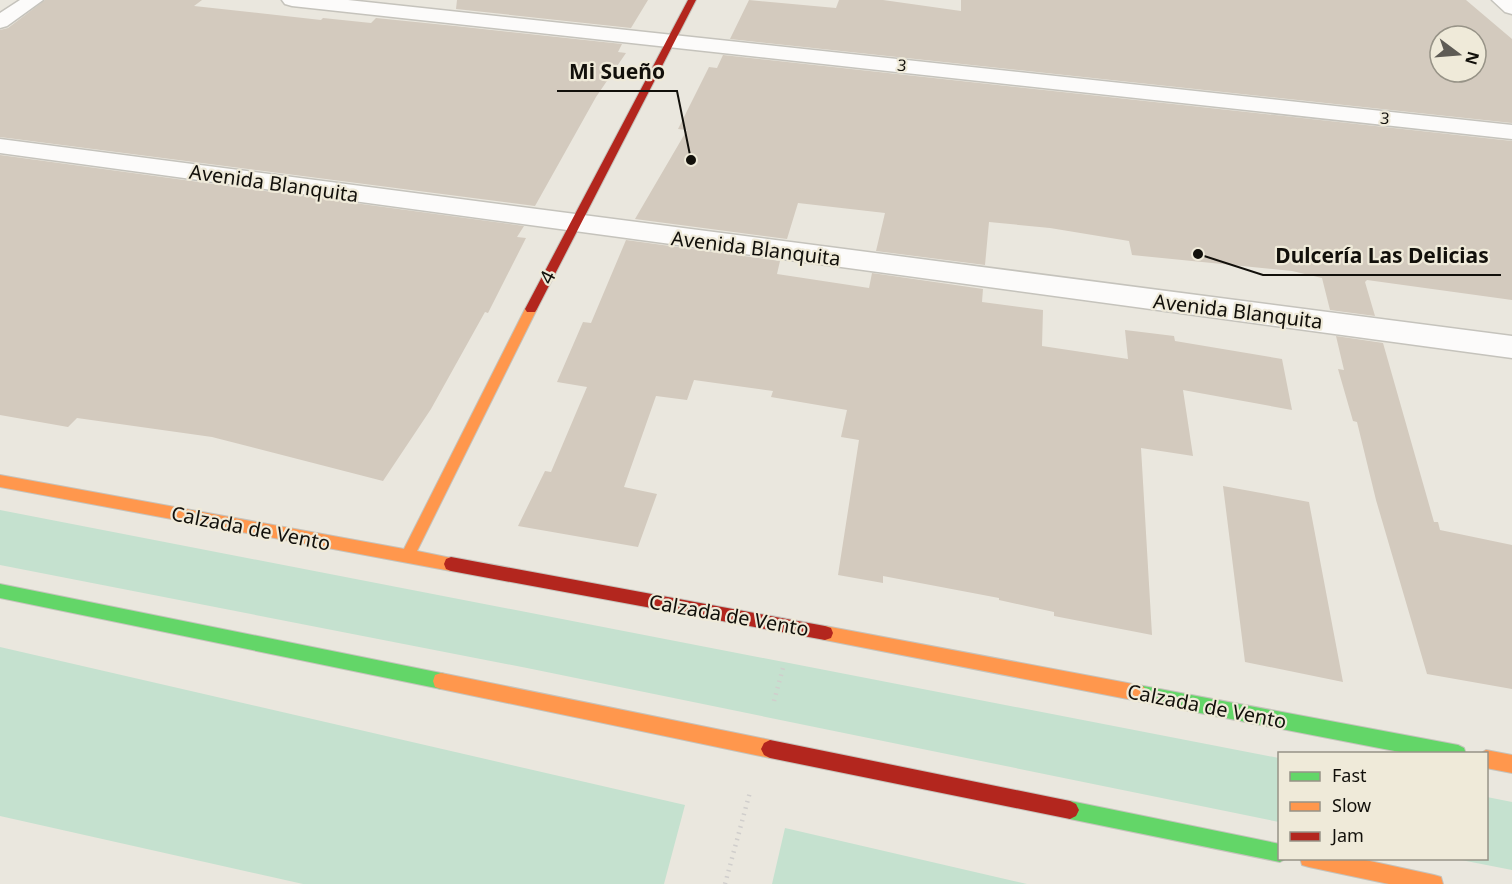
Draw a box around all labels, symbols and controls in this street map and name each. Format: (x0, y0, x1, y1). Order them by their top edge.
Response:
north arrow (1428, 24, 1488, 84)
text: N (1460, 49, 1485, 67)
callout: Mi Sueño (557, 52, 677, 91)
street label: 3 (896, 54, 908, 76)
text: Mi Sueño (569, 57, 665, 85)
street label: 3 (1379, 107, 1391, 129)
street label: Avenida Blanquita (188, 158, 360, 208)
street label: Avenida Blanquita (670, 224, 842, 272)
callout: Dulcería Las Delicias (1263, 236, 1501, 275)
text: Dulcería Las Delicias (1275, 241, 1489, 269)
street label: 4 (532, 265, 562, 288)
street label: Avenida Blanquita (1152, 287, 1324, 335)
street label: Calzada de Vento (169, 499, 333, 557)
street label: Calzada de Vento (647, 588, 811, 642)
street label: Calzada de Vento (1125, 677, 1289, 735)
legend (1278, 752, 1488, 860)
text: Fast (1332, 763, 1367, 787)
text: Slow (1332, 793, 1371, 817)
text: Jam (1330, 823, 1364, 847)

